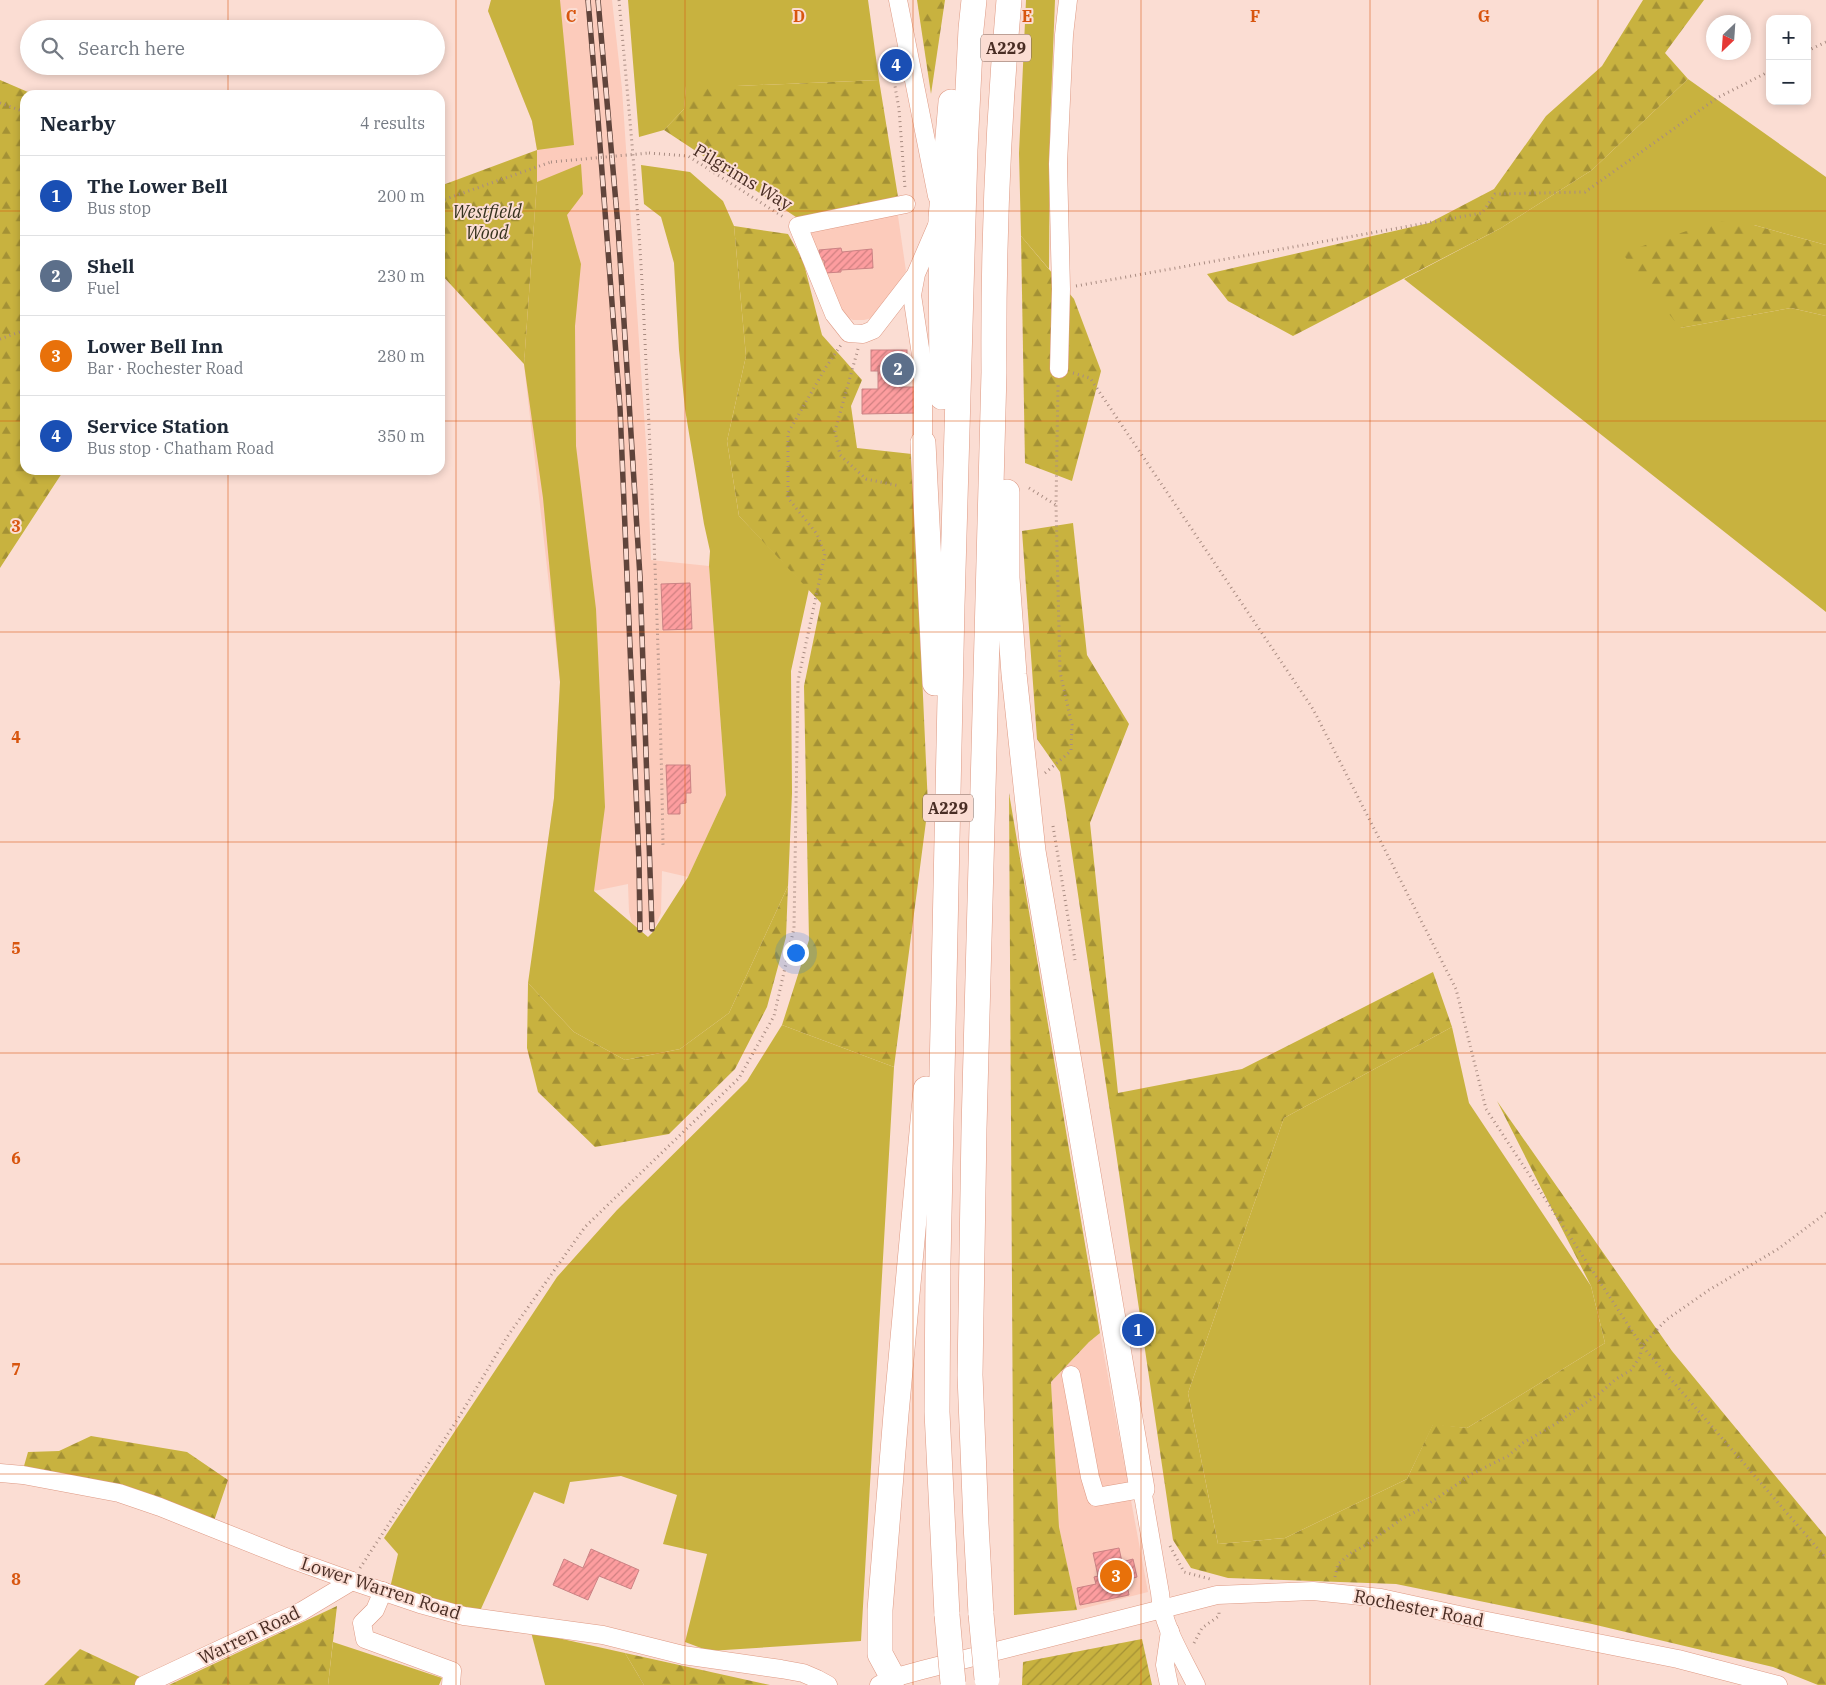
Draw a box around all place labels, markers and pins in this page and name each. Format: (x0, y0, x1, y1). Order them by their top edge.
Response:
pin: 4 (880, 46, 912, 84)
pin: 2 (882, 350, 914, 388)
pin: 1 (1122, 1311, 1154, 1349)
pin: 3 (1100, 1557, 1132, 1595)

